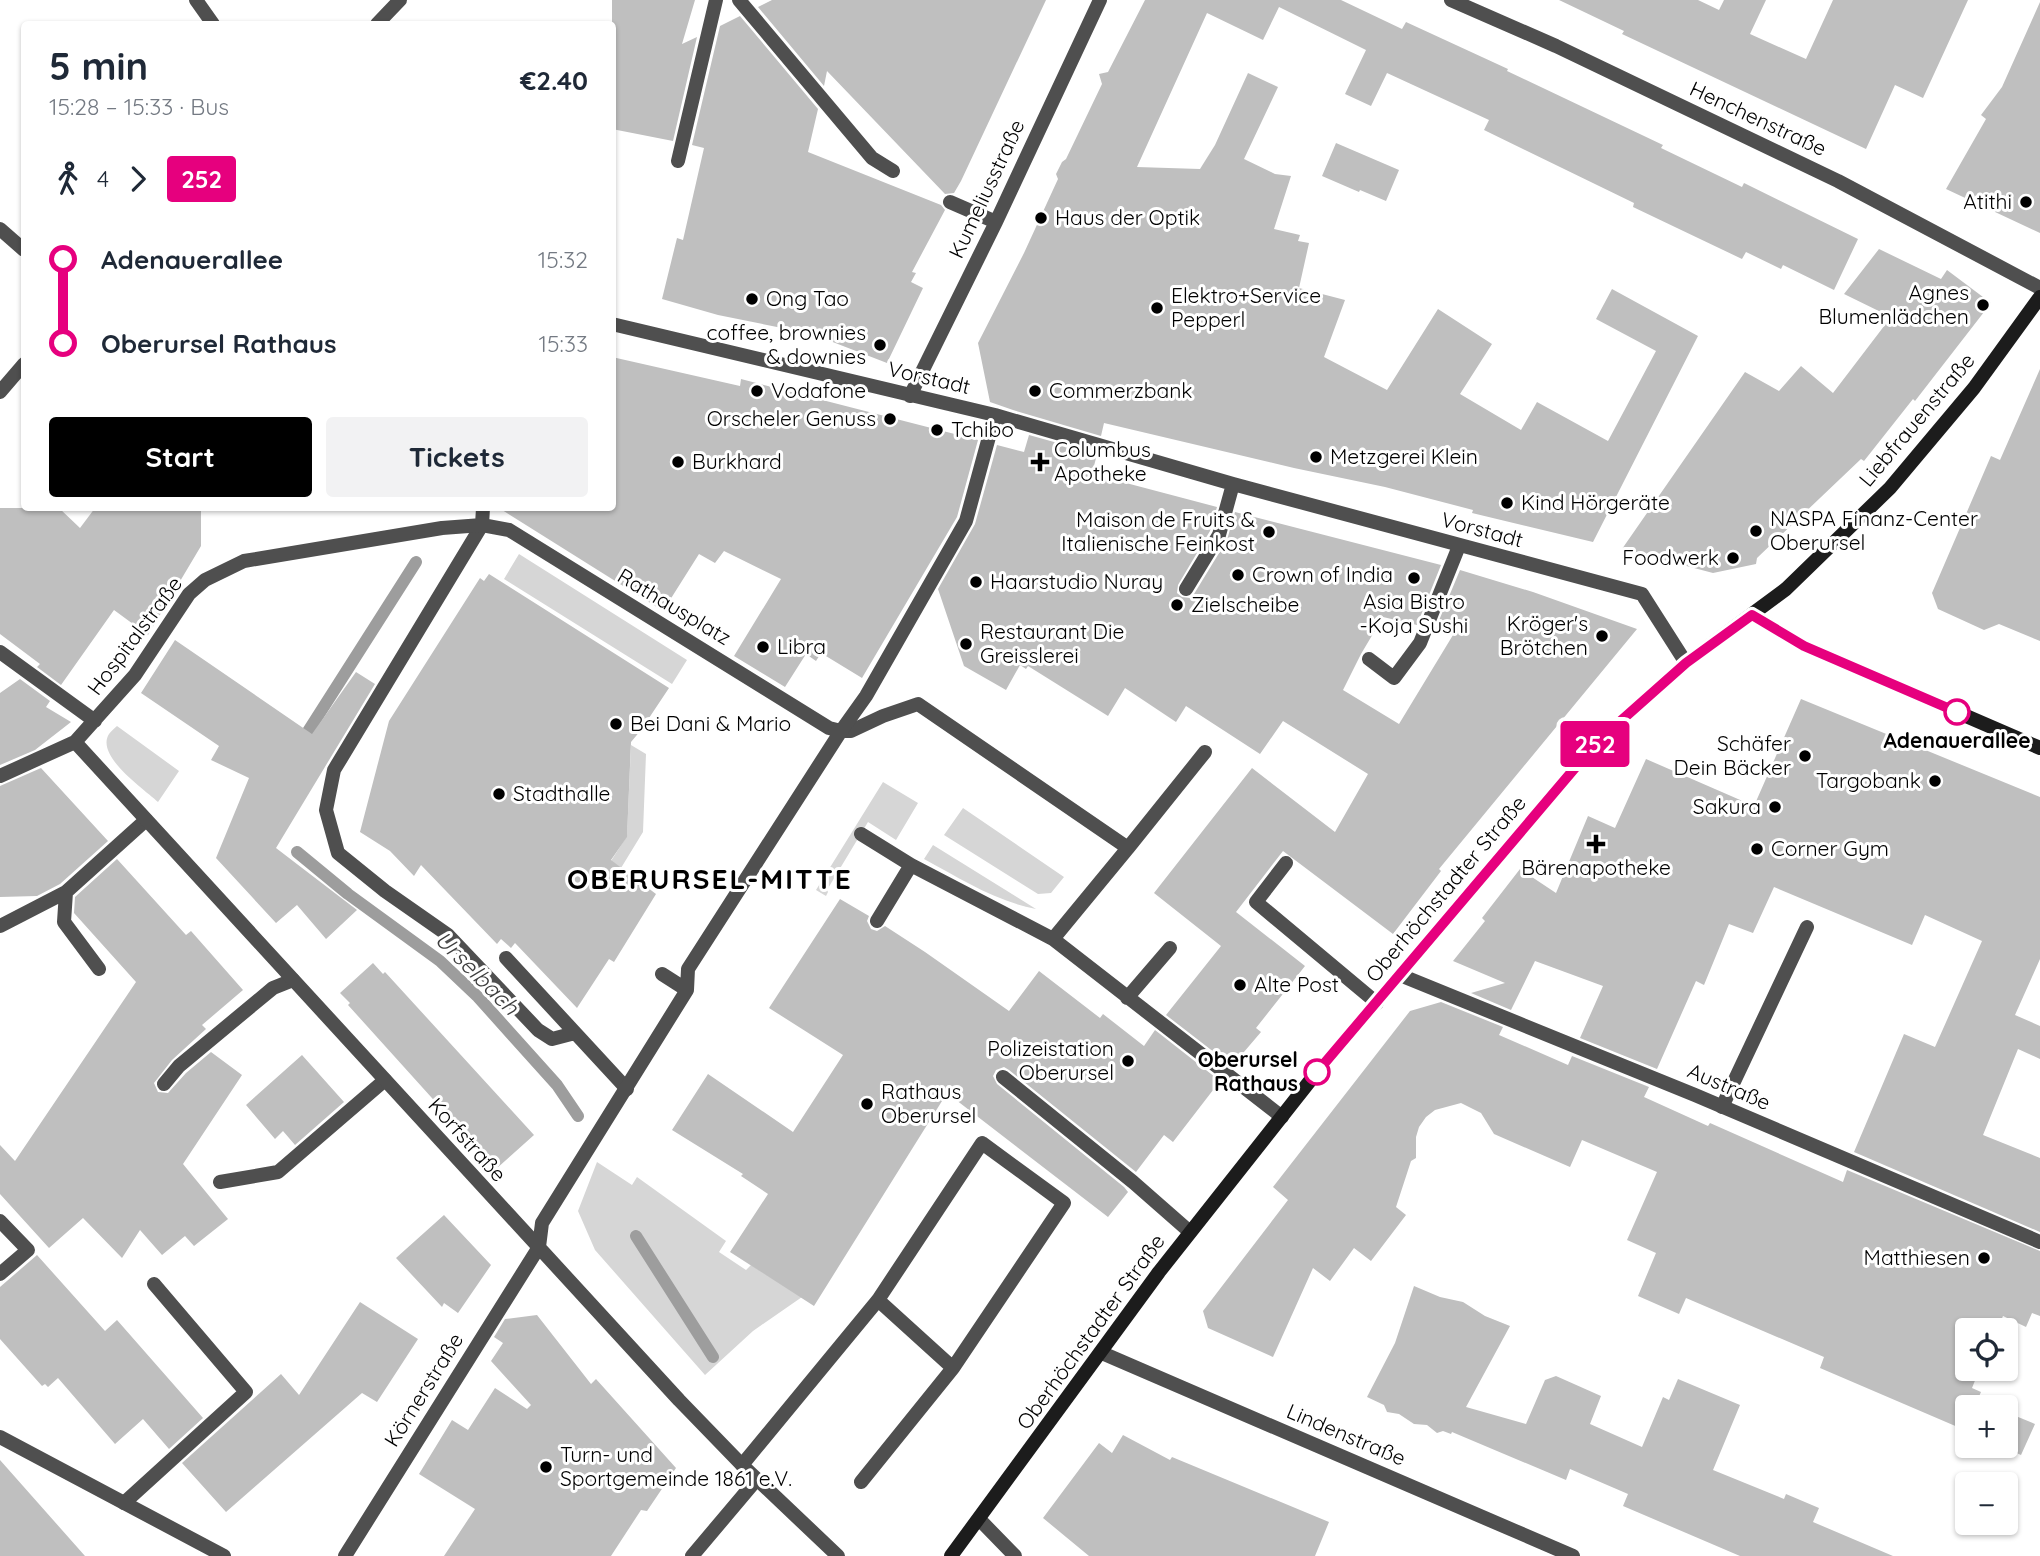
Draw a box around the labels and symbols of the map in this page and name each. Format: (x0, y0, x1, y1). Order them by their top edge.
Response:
street label: Henchenstraße (1686, 75, 1831, 161)
street label: Kumeliusstraße (943, 115, 1030, 262)
place label: Atithi (1963, 188, 2012, 214)
marker: Atithi (2018, 194, 2034, 210)
place label: Haus der Optik (1055, 204, 1200, 230)
marker: Haus der Optik (1033, 210, 1049, 226)
place label: Agnes Blumenlädchen (1818, 279, 1969, 329)
place label: Elektro+Service Pepperl (1171, 282, 1321, 332)
place label: Ong Tao (766, 285, 849, 311)
marker: Ong Tao (744, 291, 760, 307)
marker: Agnes Blumenlädchen (1975, 297, 1991, 313)
marker: Elektro+Service Pepperl (1149, 300, 1165, 316)
place label: coffee, ‍brownies & downies (707, 319, 866, 369)
marker: coffee, ‍brownies & downies (872, 337, 888, 353)
street label: Liebfrauenstraße (1853, 347, 1980, 491)
street label: Vorstadt (885, 355, 973, 399)
place label: Vodafone (771, 377, 866, 403)
place label: Commerzbank (1049, 377, 1193, 403)
marker: Vodafone (749, 383, 765, 399)
marker: Commerzbank (1027, 383, 1043, 399)
place label: Orscheler Genuss (707, 405, 876, 431)
marker: Orscheler Genuss (882, 411, 898, 427)
place label: Tchibo (951, 416, 1014, 442)
marker: Tchibo (929, 422, 945, 438)
place label: Columbus Apotheke (1054, 436, 1151, 486)
place label: Metzgerei Klein (1330, 443, 1478, 469)
place label: Burkhard (692, 448, 782, 474)
marker: Metzgerei Klein (1308, 449, 1324, 465)
marker: Burkhard (670, 454, 686, 470)
marker: Columbus Apotheke (1032, 454, 1048, 470)
place label: Kind Hörgeräte (1521, 489, 1670, 515)
marker: Kind Hörgeräte (1499, 495, 1515, 511)
place label: NASPA Finanz-Center Oberursel (1770, 505, 1978, 555)
place label: Maison de Fruits & Italienische Feinkost (1061, 506, 1255, 556)
street label: Vorstadt (1438, 506, 1526, 552)
marker: NASPA Finanz-Center Oberursel (1748, 523, 1764, 539)
marker: Maison de Fruits & Italienische Feinkost (1261, 524, 1277, 540)
place label: Foodwerk (1622, 544, 1719, 570)
marker: Foodwerk (1725, 550, 1741, 566)
place label: Crown of India (1252, 561, 1393, 587)
street label: Rathausplatz (613, 562, 736, 650)
marker: Crown of India (1230, 567, 1246, 583)
place label: Haarstudio Nuray (990, 568, 1163, 594)
marker: Asia Bistro -Koja Sushi (1406, 570, 1422, 586)
street label: Hospitalstraße (81, 571, 187, 700)
marker: Haarstudio Nuray (968, 574, 984, 590)
place label: Asia Bistro -Koja Sushi (1360, 588, 1468, 638)
place label: Zielscheibe (1191, 591, 1299, 617)
marker: Zielscheibe (1169, 597, 1185, 613)
place label: Kröger's Brötchen (1500, 610, 1588, 660)
place label: Restaurant Die Greisslerei (980, 618, 1124, 668)
marker: Kröger's Brötchen (1594, 628, 1610, 644)
place label: Libra (777, 633, 826, 659)
marker: Restaurant Die Greisslerei (958, 636, 974, 652)
marker: Libra (755, 639, 771, 655)
marker: Adenauerallee (1944, 699, 1970, 725)
place label: Bei Dani & Mario (630, 710, 791, 736)
marker: Bei Dani & Mario (608, 716, 624, 732)
line badge: 252 (1555, 721, 1635, 767)
place label: Adenauerallee (1883, 727, 2031, 753)
place label: Schäfer Dein Bäcker (1674, 730, 1791, 780)
marker: Schäfer Dein Bäcker (1797, 748, 1813, 764)
place label: Targobank (1816, 767, 1921, 793)
marker: Targobank (1927, 773, 1943, 789)
place label: Stadthalle (513, 780, 610, 806)
marker: Stadthalle (491, 786, 507, 802)
street label: Oberhöchstadter Straße (1360, 790, 1531, 987)
place label: Sakura (1693, 793, 1761, 819)
marker: Sakura (1767, 799, 1783, 815)
place label: Corner Gym (1771, 835, 1889, 861)
marker: Bärenapotheke (1588, 836, 1604, 852)
marker: Corner Gym (1749, 841, 1765, 857)
place label: Bärenapotheke (1521, 854, 1671, 880)
district label: OBERURSEL-MITTE (567, 861, 853, 896)
water label: Urselbach (429, 924, 526, 1021)
place label: Alte Post (1254, 971, 1339, 997)
marker: Alte Post (1232, 977, 1248, 993)
place label: Polizeistation Oberursel (987, 1035, 1114, 1085)
place label: Oberursel Rathaus (1198, 1046, 1298, 1096)
marker: Polizeistation Oberursel (1120, 1053, 1136, 1069)
street label: Austraße (1684, 1057, 1775, 1115)
marker: Oberursel Rathaus (1304, 1059, 1330, 1085)
place label: Rathaus Oberursel (881, 1078, 976, 1128)
street label: Korfstraße (423, 1092, 512, 1187)
marker: Rathaus Oberursel (859, 1096, 875, 1112)
street label: Oberhöchstadter Straße (1010, 1229, 1170, 1434)
place label: Matthiesen (1864, 1244, 1970, 1270)
marker: Matthiesen (1976, 1250, 1992, 1266)
street label: Körnerstraße (378, 1328, 468, 1451)
street label: Lindenstraße (1283, 1397, 1410, 1471)
place label: Turn- und Sportgemeinde 1861 e.V. (560, 1441, 792, 1491)
marker: Turn- und Sportgemeinde 1861 e.V. (538, 1459, 554, 1475)

